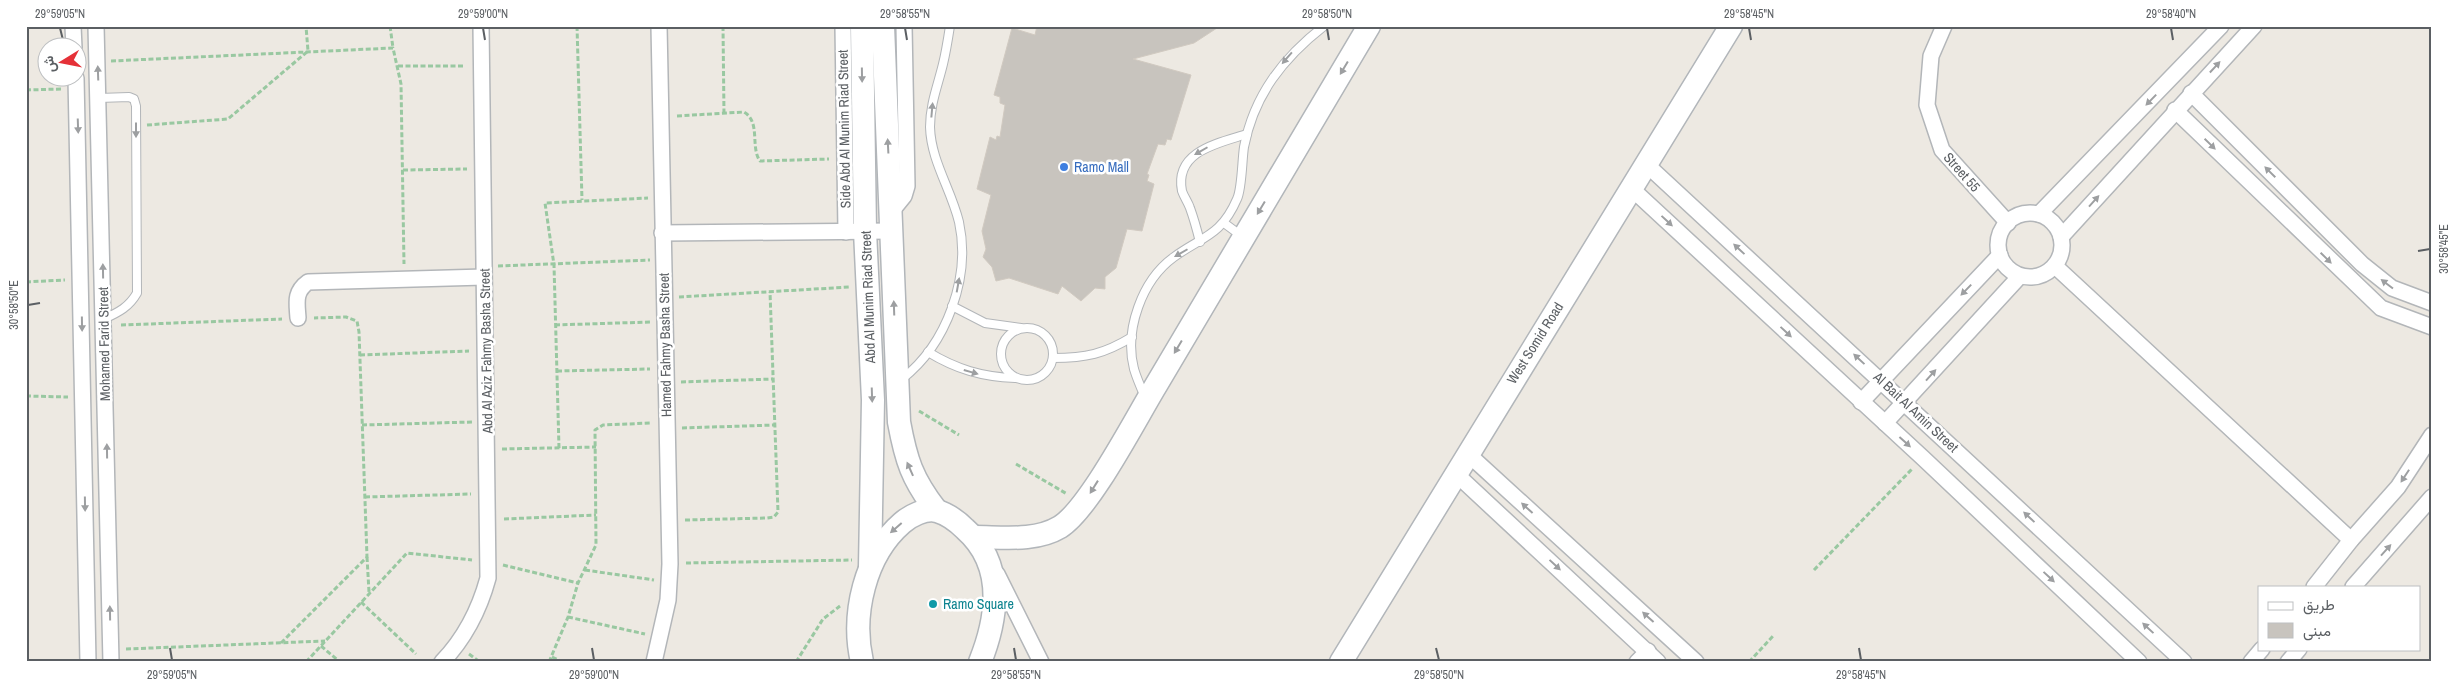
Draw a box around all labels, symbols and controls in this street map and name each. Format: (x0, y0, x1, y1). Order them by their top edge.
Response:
text: 29°59'05"N (35, 6, 85, 22)
text: 29°59'00"N (458, 6, 508, 22)
text: 29°58'55"N (880, 6, 930, 22)
text: 29°58'50"N (1302, 6, 1352, 22)
text: 29°58'45"N (1724, 6, 1774, 22)
text: 29°58'40"N (2146, 6, 2196, 22)
north arrow (38, 38, 88, 88)
street label: Side Abd Al Munim Riad Street (834, 49, 854, 209)
one-way arrow (1282, 52, 1293, 65)
text: ش (39, 54, 60, 74)
one-way arrow (1340, 62, 1349, 75)
one-way arrow (2209, 62, 2221, 74)
one-way arrow (94, 65, 102, 81)
one-way arrow (859, 67, 867, 83)
one-way arrow (2145, 93, 2157, 105)
one-way arrow (928, 102, 936, 118)
one-way arrow (74, 118, 82, 134)
one-way arrow (132, 122, 140, 138)
one-way arrow (883, 138, 891, 154)
one-way arrow (2204, 138, 2216, 150)
one-way arrow (1195, 146, 1208, 155)
street label: Street 55 (1940, 149, 1984, 195)
place label: Ramo Mall (1074, 158, 1129, 176)
marker: Ramo Mall (1058, 161, 1070, 173)
one-way arrow (2264, 166, 2276, 178)
one-way arrow (2088, 195, 2100, 207)
one-way arrow (1257, 201, 1266, 214)
one-way arrow (1660, 215, 1672, 227)
text: 30°58'45"E (2436, 224, 2452, 274)
street label: Abd Al Munim Riad Street (857, 230, 879, 365)
one-way arrow (1734, 243, 1746, 255)
one-way arrow (1175, 248, 1188, 257)
one-way arrow (2320, 251, 2332, 263)
one-way arrow (99, 262, 107, 278)
street label: Abd Al Aziz Fahmy Basha Street (476, 268, 496, 435)
street label: Hamed Fahmy Basha Street (655, 273, 675, 417)
one-way arrow (955, 277, 963, 293)
one-way arrow (2380, 279, 2394, 289)
text: 30°58'50"E (6, 280, 22, 330)
one-way arrow (1960, 284, 1972, 296)
street label: Mohamed Farid Street (94, 287, 114, 401)
street label: West Somid Road (1503, 299, 1567, 387)
one-way arrow (889, 300, 897, 316)
one-way arrow (78, 316, 86, 332)
one-way arrow (1779, 326, 1791, 338)
one-way arrow (1174, 340, 1182, 355)
one-way arrow (1854, 353, 1866, 365)
street label: Al Bait Al Amin Street (1869, 367, 1962, 456)
one-way arrow (963, 368, 978, 376)
one-way arrow (1925, 370, 1937, 382)
one-way arrow (869, 387, 877, 403)
one-way arrow (1899, 436, 1911, 448)
one-way arrow (102, 442, 110, 458)
one-way arrow (906, 462, 914, 476)
one-way arrow (2401, 469, 2410, 483)
one-way arrow (1089, 480, 1099, 493)
one-way arrow (81, 496, 89, 512)
one-way arrow (1522, 502, 1534, 514)
one-way arrow (2024, 511, 2036, 523)
one-way arrow (890, 522, 903, 533)
one-way arrow (2380, 545, 2392, 557)
one-way arrow (1549, 559, 1561, 571)
one-way arrow (2043, 571, 2055, 583)
legend (2258, 586, 2420, 650)
text: طريق (2303, 594, 2335, 615)
place label: Ramo Square (943, 595, 1014, 613)
marker: Ramo Square (927, 598, 939, 610)
one-way arrow (106, 605, 114, 621)
one-way arrow (1642, 611, 1654, 623)
text: مبنى (2303, 620, 2331, 641)
one-way arrow (2142, 622, 2154, 634)
text: 29°59'05"N (147, 667, 197, 683)
text: 29°59'00"N (569, 667, 619, 683)
text: 29°58'55"N (991, 667, 1041, 683)
text: 29°58'50"N (1414, 667, 1464, 683)
text: 29°58'45"N (1836, 667, 1886, 683)

